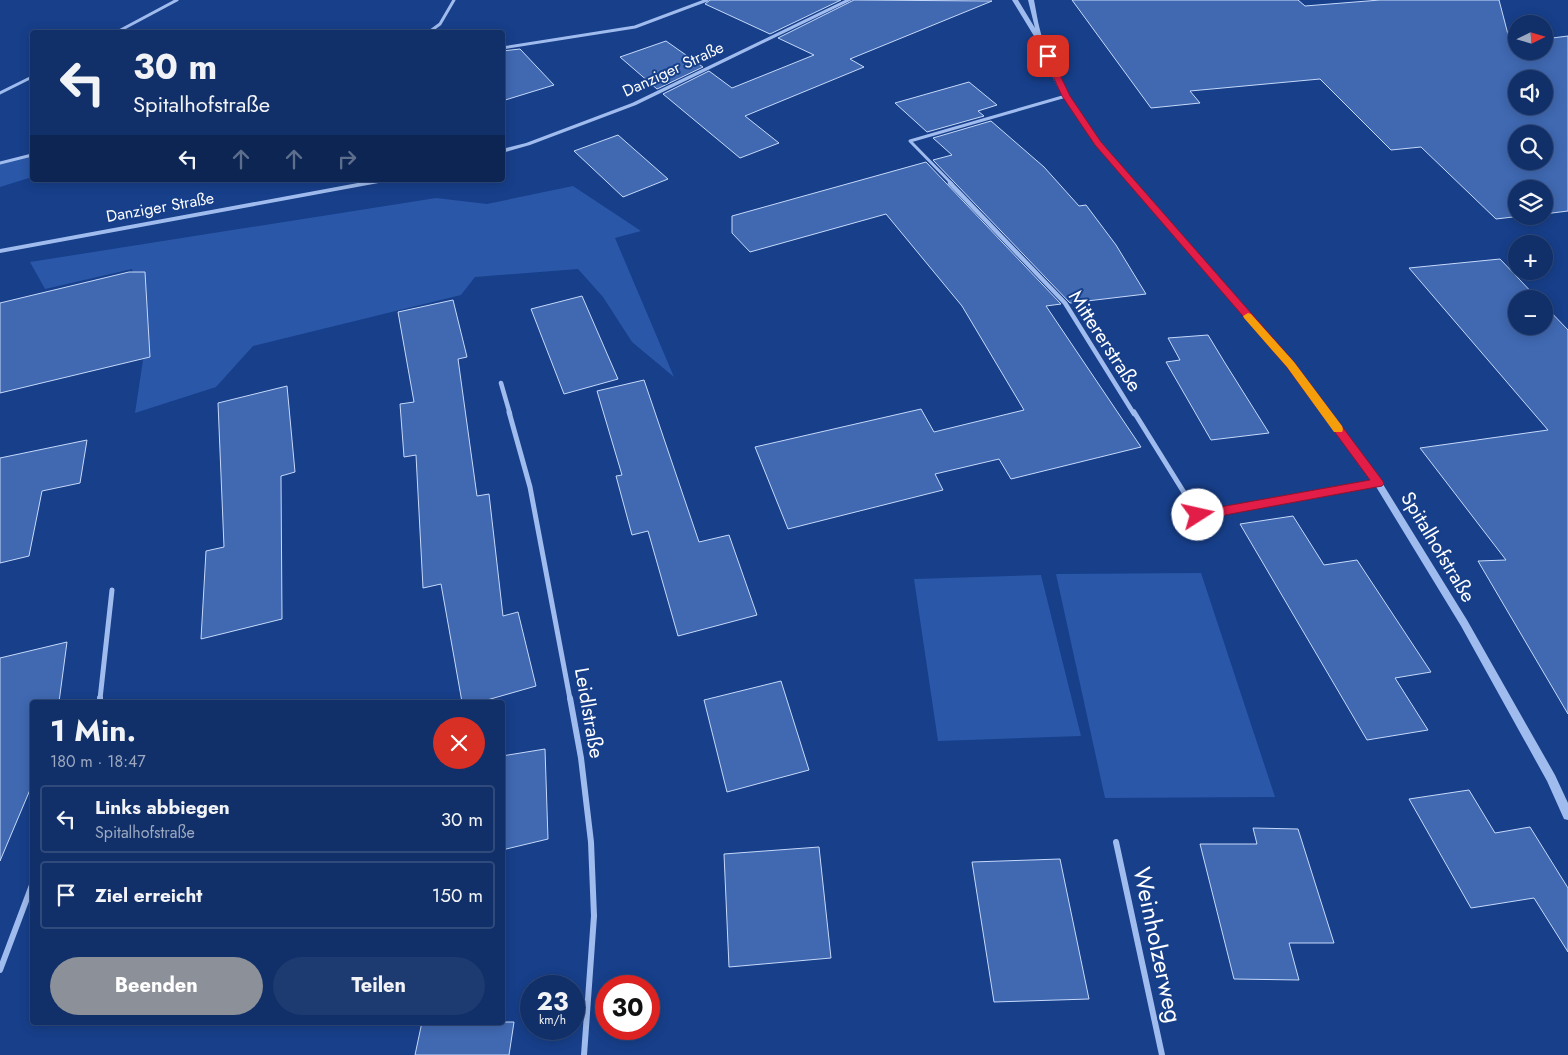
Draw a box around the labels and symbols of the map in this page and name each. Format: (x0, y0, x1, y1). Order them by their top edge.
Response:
north arrow (1508, 15, 1552, 60)
street label: Danziger Straße (619, 35, 727, 103)
pin (1027, 35, 1069, 77)
street label: Danziger Straße (104, 186, 216, 228)
street label: Mittererstraße (1061, 284, 1149, 398)
street label: Spitalhofstraße (1393, 486, 1483, 608)
position arrow (1171, 488, 1223, 540)
street label: Leidlstraße (567, 665, 611, 761)
street label: Weinholzerweg (1124, 864, 1192, 1026)
speed limit sign: 30 (595, 975, 660, 1040)

